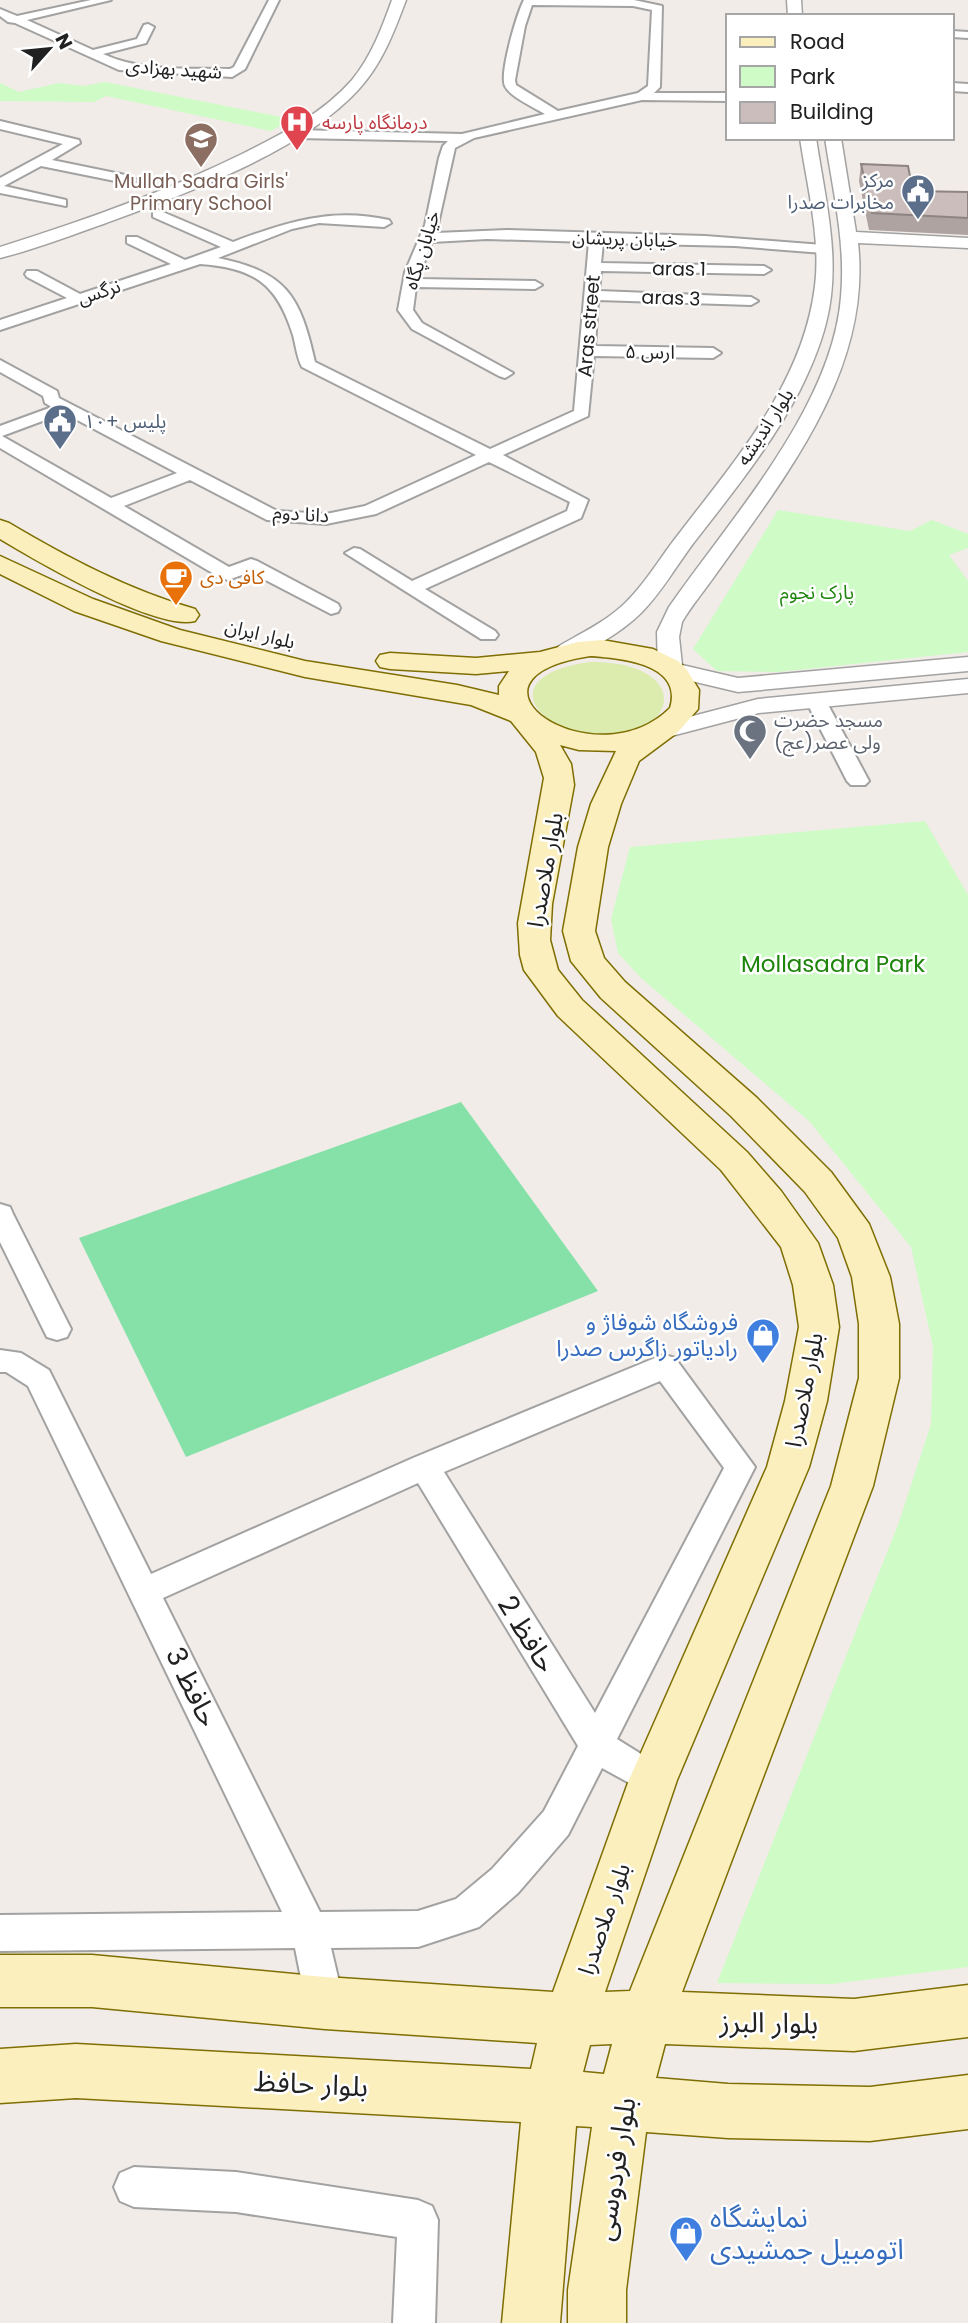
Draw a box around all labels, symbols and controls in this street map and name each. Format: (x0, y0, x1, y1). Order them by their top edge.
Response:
north arrow (14, 14, 84, 84)
legend (726, 14, 954, 140)
text: Road (790, 27, 845, 56)
text: N (48, 29, 79, 54)
street label: شهید بهزادی (125, 52, 223, 86)
text: Park (790, 62, 835, 91)
text: Building (790, 97, 874, 126)
hospital icon: درمانگاه پارسه (278, 103, 316, 152)
place label: درمانگاه پارسه (322, 109, 428, 136)
school or university icon: Mullah Sadra Girls' Primary School (182, 120, 220, 169)
place label: مرکز مخابرات صدرا (787, 167, 894, 216)
place label: Mullah Sadra Girls' Primary School (114, 168, 288, 217)
public building icon: مرکز مخابرات صدرا (899, 172, 937, 221)
street label: خیابان پگاه (397, 207, 447, 293)
street label: خیابان پریشان (572, 224, 678, 254)
street label: aras 1 (652, 255, 706, 283)
street label: نرگس (74, 272, 124, 312)
street label: Aras street (571, 274, 607, 378)
street label: aras 3 (641, 283, 701, 313)
street label: ارس ۵ (625, 338, 675, 366)
street label: بلوار اندیشه (730, 383, 800, 471)
public building icon: پلیس +۱۰ (41, 402, 79, 451)
place label: پلیس +۱۰ (84, 408, 166, 435)
street label: دانا دوم (272, 499, 330, 530)
cafe icon: کافی دی (157, 558, 195, 607)
place label: کافی دی (200, 564, 266, 591)
park label: پارک نجوم (780, 579, 854, 607)
street label: بلوار ایران (222, 612, 298, 656)
place label: مسجد حضرت ولی عصر(عج) (774, 707, 883, 757)
mosque icon: مسجد حضرت ولی عصر(عج) (731, 712, 769, 761)
street label: بلوار ملاصدرا (519, 810, 571, 930)
park label: Mollasadra Park (741, 948, 925, 980)
place label: فروشگاه شوفاژ و رادیاتور زاگرس صدرا (556, 1306, 738, 1364)
shop icon: فروشگاه شوفاژ و رادیاتور زاگرس صدرا (744, 1316, 782, 1365)
street label: بلوار ملاصدرا (777, 1330, 831, 1450)
street label: حافظ 2 (488, 1588, 566, 1680)
street label: حافظ 3 (156, 1641, 228, 1733)
street label: بلوار ملاصدرا (570, 1859, 638, 1979)
street label: بلوار البرز (718, 2003, 819, 2043)
street label: بلوار حافظ (253, 2062, 369, 2106)
street label: بلوار فردوسی (584, 2094, 646, 2244)
place label: نمایشگاه اتومبیل جمشیدی (710, 2198, 904, 2269)
shop icon: نمایشگاه اتومبیل جمشیدی (667, 2214, 705, 2263)

